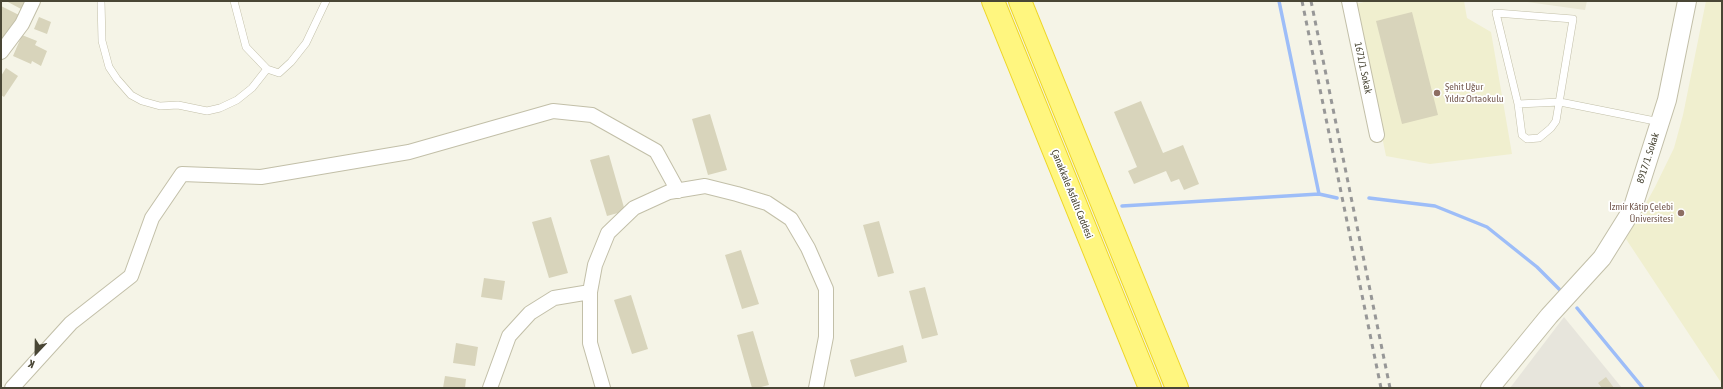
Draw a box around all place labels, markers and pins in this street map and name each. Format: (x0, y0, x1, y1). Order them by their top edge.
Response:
place label: Şehit Uğur Yıldız Ortaokulu (1445, 81, 1504, 104)
marker: Şehit Uğur Yıldız Ortaokulu (1432, 88, 1442, 98)
place label: İzmir Kâtip Çelebi Üniversitesi (1609, 201, 1673, 224)
marker: İzmir Kâtip Çelebi Üniversitesi (1676, 208, 1686, 218)

